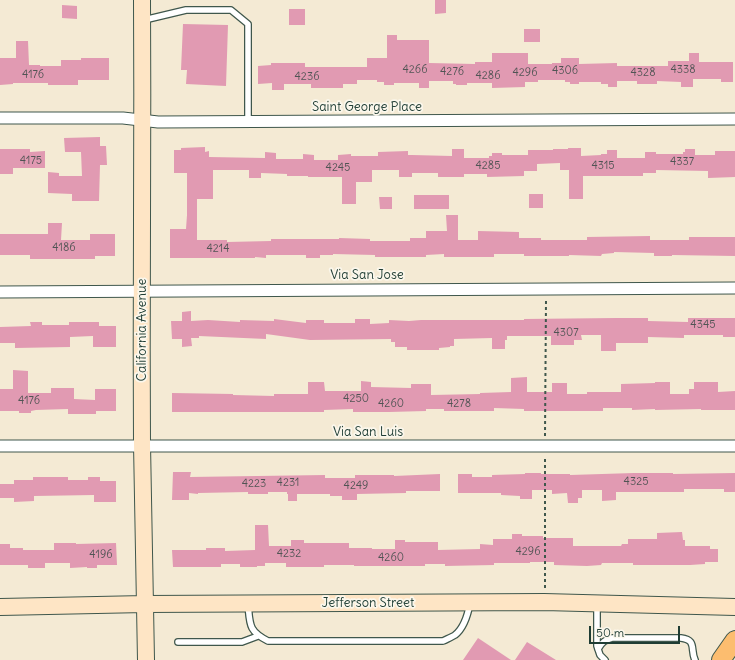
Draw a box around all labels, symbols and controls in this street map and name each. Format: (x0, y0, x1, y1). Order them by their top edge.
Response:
house number: 4266 (402, 63, 428, 77)
house number: 4338 (670, 63, 696, 77)
house number: 4306 (552, 64, 578, 78)
house number: 4276 (440, 65, 464, 79)
house number: 4296 (512, 66, 538, 80)
house number: 4328 (631, 66, 655, 80)
house number: 4176 (22, 68, 44, 82)
house number: 4286 (475, 69, 501, 83)
house number: 4236 (295, 70, 319, 84)
street label: Saint George Place (312, 99, 422, 115)
house number: 4175 (20, 154, 42, 168)
house number: 4337 (670, 155, 694, 169)
house number: 4285 (475, 159, 501, 173)
house number: 4315 (591, 159, 615, 173)
house number: 4245 (326, 161, 350, 175)
house number: 4186 (52, 241, 76, 255)
house number: 4214 (206, 242, 230, 256)
street label: Via San Jose (330, 267, 404, 283)
street label: California Avenue (134, 279, 150, 381)
house number: 4345 (690, 318, 716, 332)
house number: 4307 (553, 326, 579, 340)
house number: 4250 (343, 392, 369, 406)
house number: 4176 (18, 394, 40, 408)
house number: 4260 (378, 397, 404, 411)
house number: 4278 (447, 397, 471, 411)
street label: Via San Luis (333, 424, 403, 440)
house number: 4325 (624, 475, 648, 489)
house number: 4231 (277, 476, 299, 490)
house number: 4223 (242, 477, 266, 491)
house number: 4249 (344, 479, 368, 493)
house number: 4296 (515, 545, 541, 559)
house number: 4232 (277, 547, 301, 561)
house number: 4196 (89, 548, 113, 562)
house number: 4260 (378, 551, 404, 565)
street label: Jefferson Street (322, 595, 414, 611)
scale bar (591, 618, 682, 644)
text: 50 m (596, 625, 624, 640)

